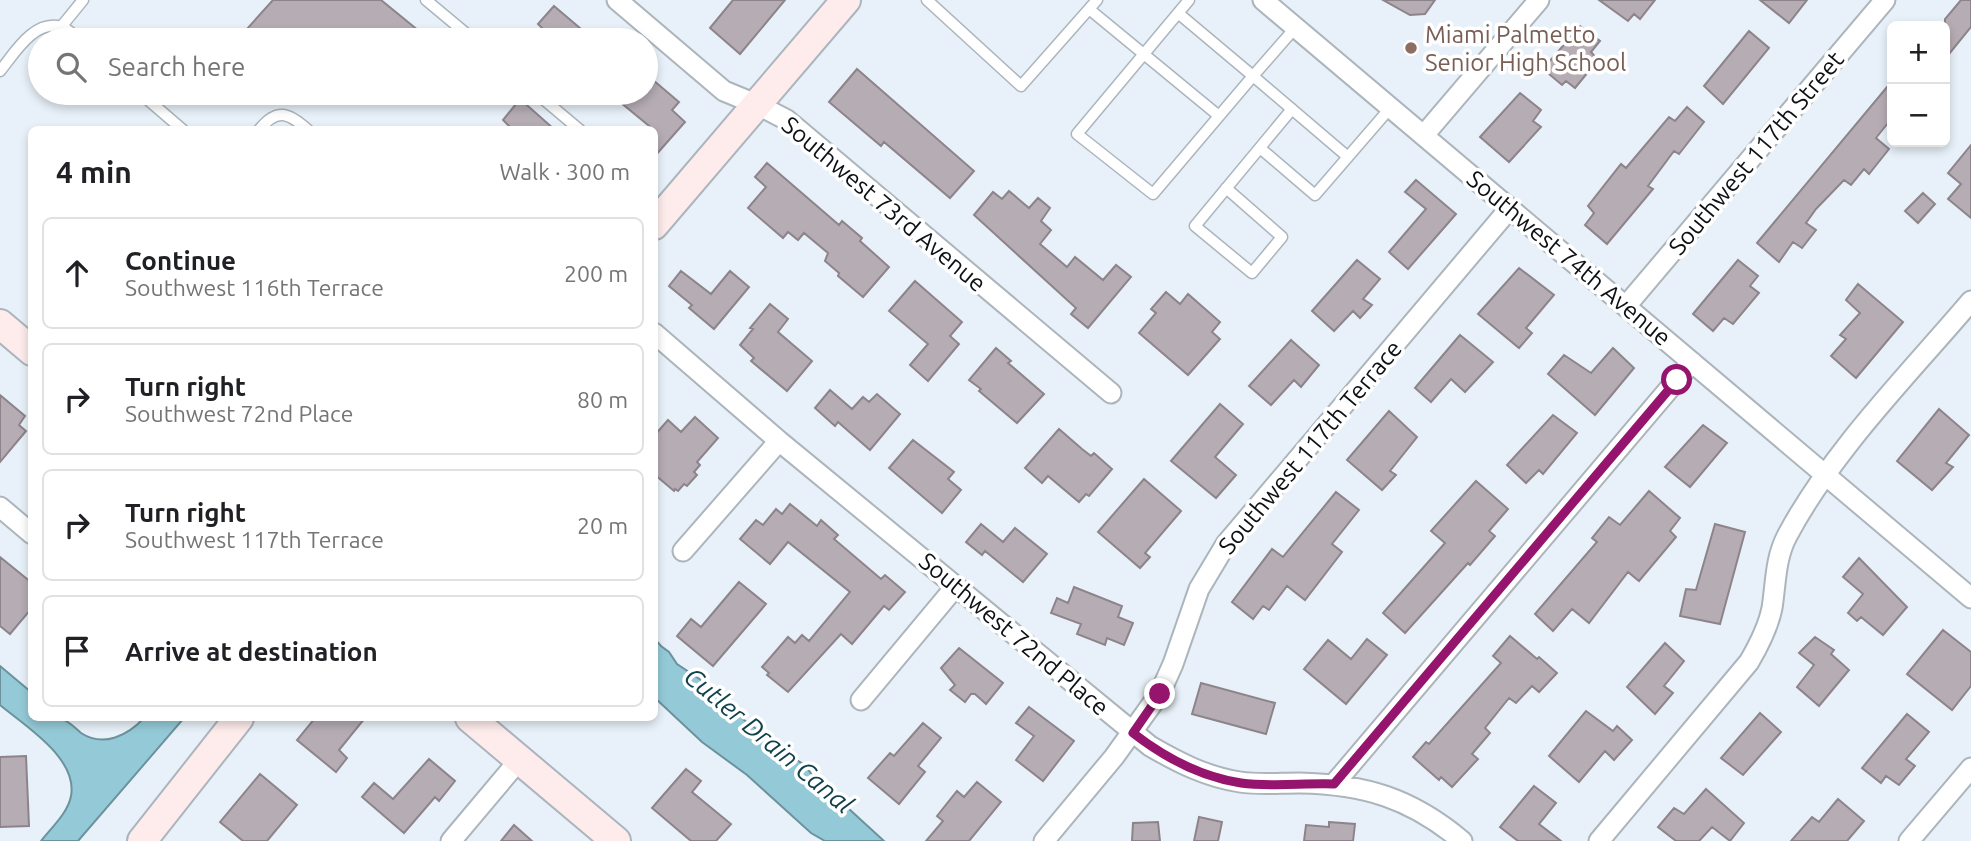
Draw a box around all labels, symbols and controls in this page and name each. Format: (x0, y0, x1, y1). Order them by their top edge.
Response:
place label: Miami Palmetto Senior High School (1425, 21, 1626, 76)
map controls (1887, 21, 1950, 147)
button: + (1887, 21, 1950, 84)
search box (28, 28, 658, 105)
marker: Miami Palmetto Senior High School (1403, 40, 1419, 56)
street label: Southwest 117th Street (1663, 46, 1849, 260)
icon: search (52, 48, 90, 86)
text: Search here (108, 52, 245, 81)
button: − (1887, 84, 1950, 147)
street label: Southwest 73rd Avenue (777, 111, 991, 297)
text: 4 min (56, 155, 132, 189)
text: Walk · 300 m (499, 159, 630, 184)
street label: Southwest 74th Avenue (1462, 165, 1676, 351)
text: Continue (125, 246, 236, 275)
icon: ahead (58, 254, 96, 292)
text: 200 m (564, 261, 628, 286)
text: Southwest 116th Terrace (125, 275, 384, 300)
street label: Southwest 117th Terrace (1213, 335, 1407, 559)
route start (1661, 364, 1692, 395)
text: Turn right (125, 372, 246, 401)
icon: right (58, 380, 96, 418)
text: 80 m (577, 387, 628, 412)
text: Southwest 72nd Place (125, 401, 353, 426)
text: Turn right (125, 498, 246, 527)
icon: right (58, 506, 96, 544)
text: 20 m (577, 513, 628, 538)
text: Southwest 117th Terrace (125, 527, 384, 552)
street label: Southwest 72nd Place (914, 547, 1114, 721)
icon: arrive (58, 632, 96, 670)
text: Arrive at destination (125, 637, 378, 666)
water label: Cutler Drain Canal (679, 661, 859, 819)
route end (1144, 678, 1175, 709)

